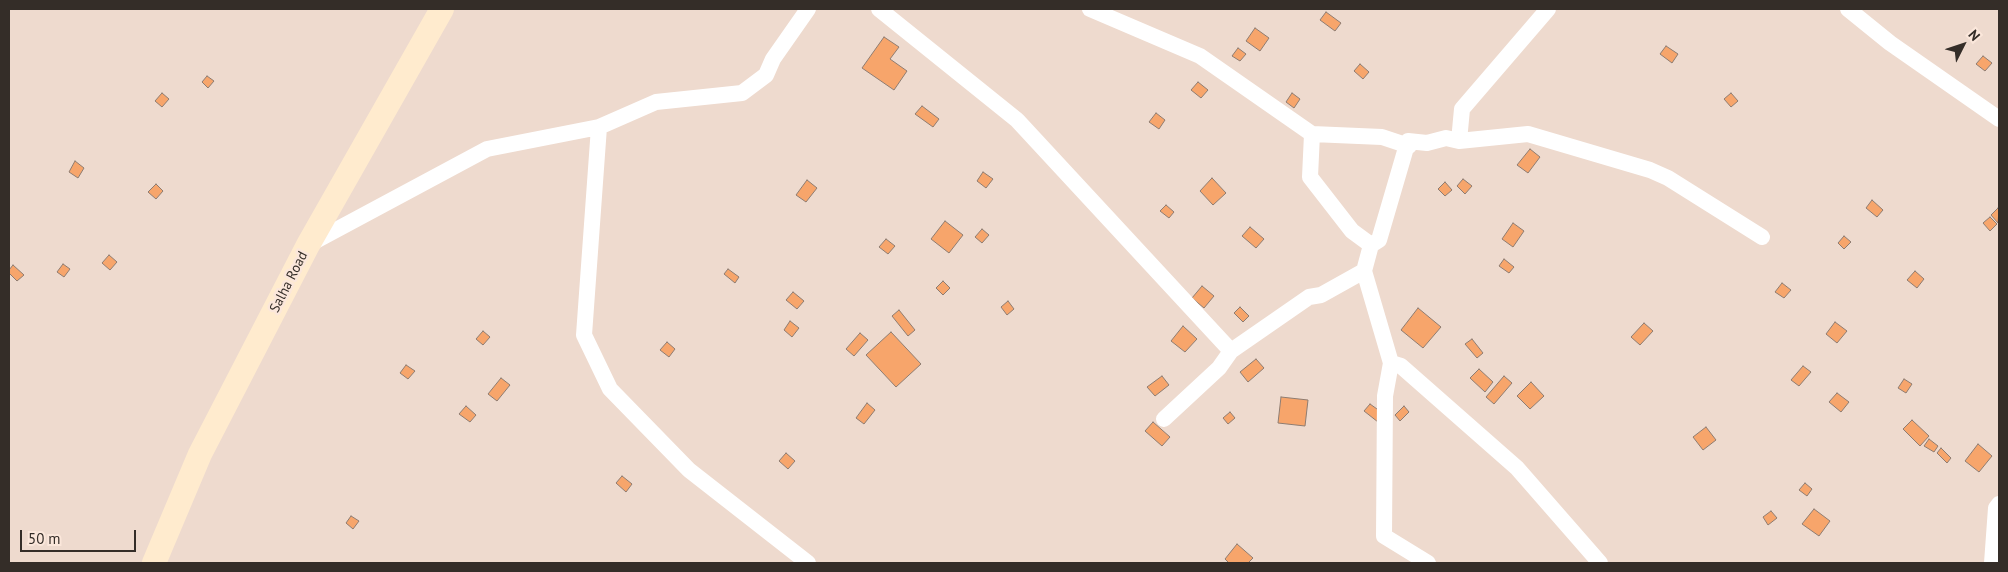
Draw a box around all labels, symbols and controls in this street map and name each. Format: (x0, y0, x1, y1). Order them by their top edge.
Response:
north arrow (1938, 20, 1988, 70)
text: N (1965, 26, 1984, 45)
street label: Salha Road (266, 249, 312, 315)
scale bar (22, 520, 139, 552)
text: 50 m (28, 529, 61, 548)

